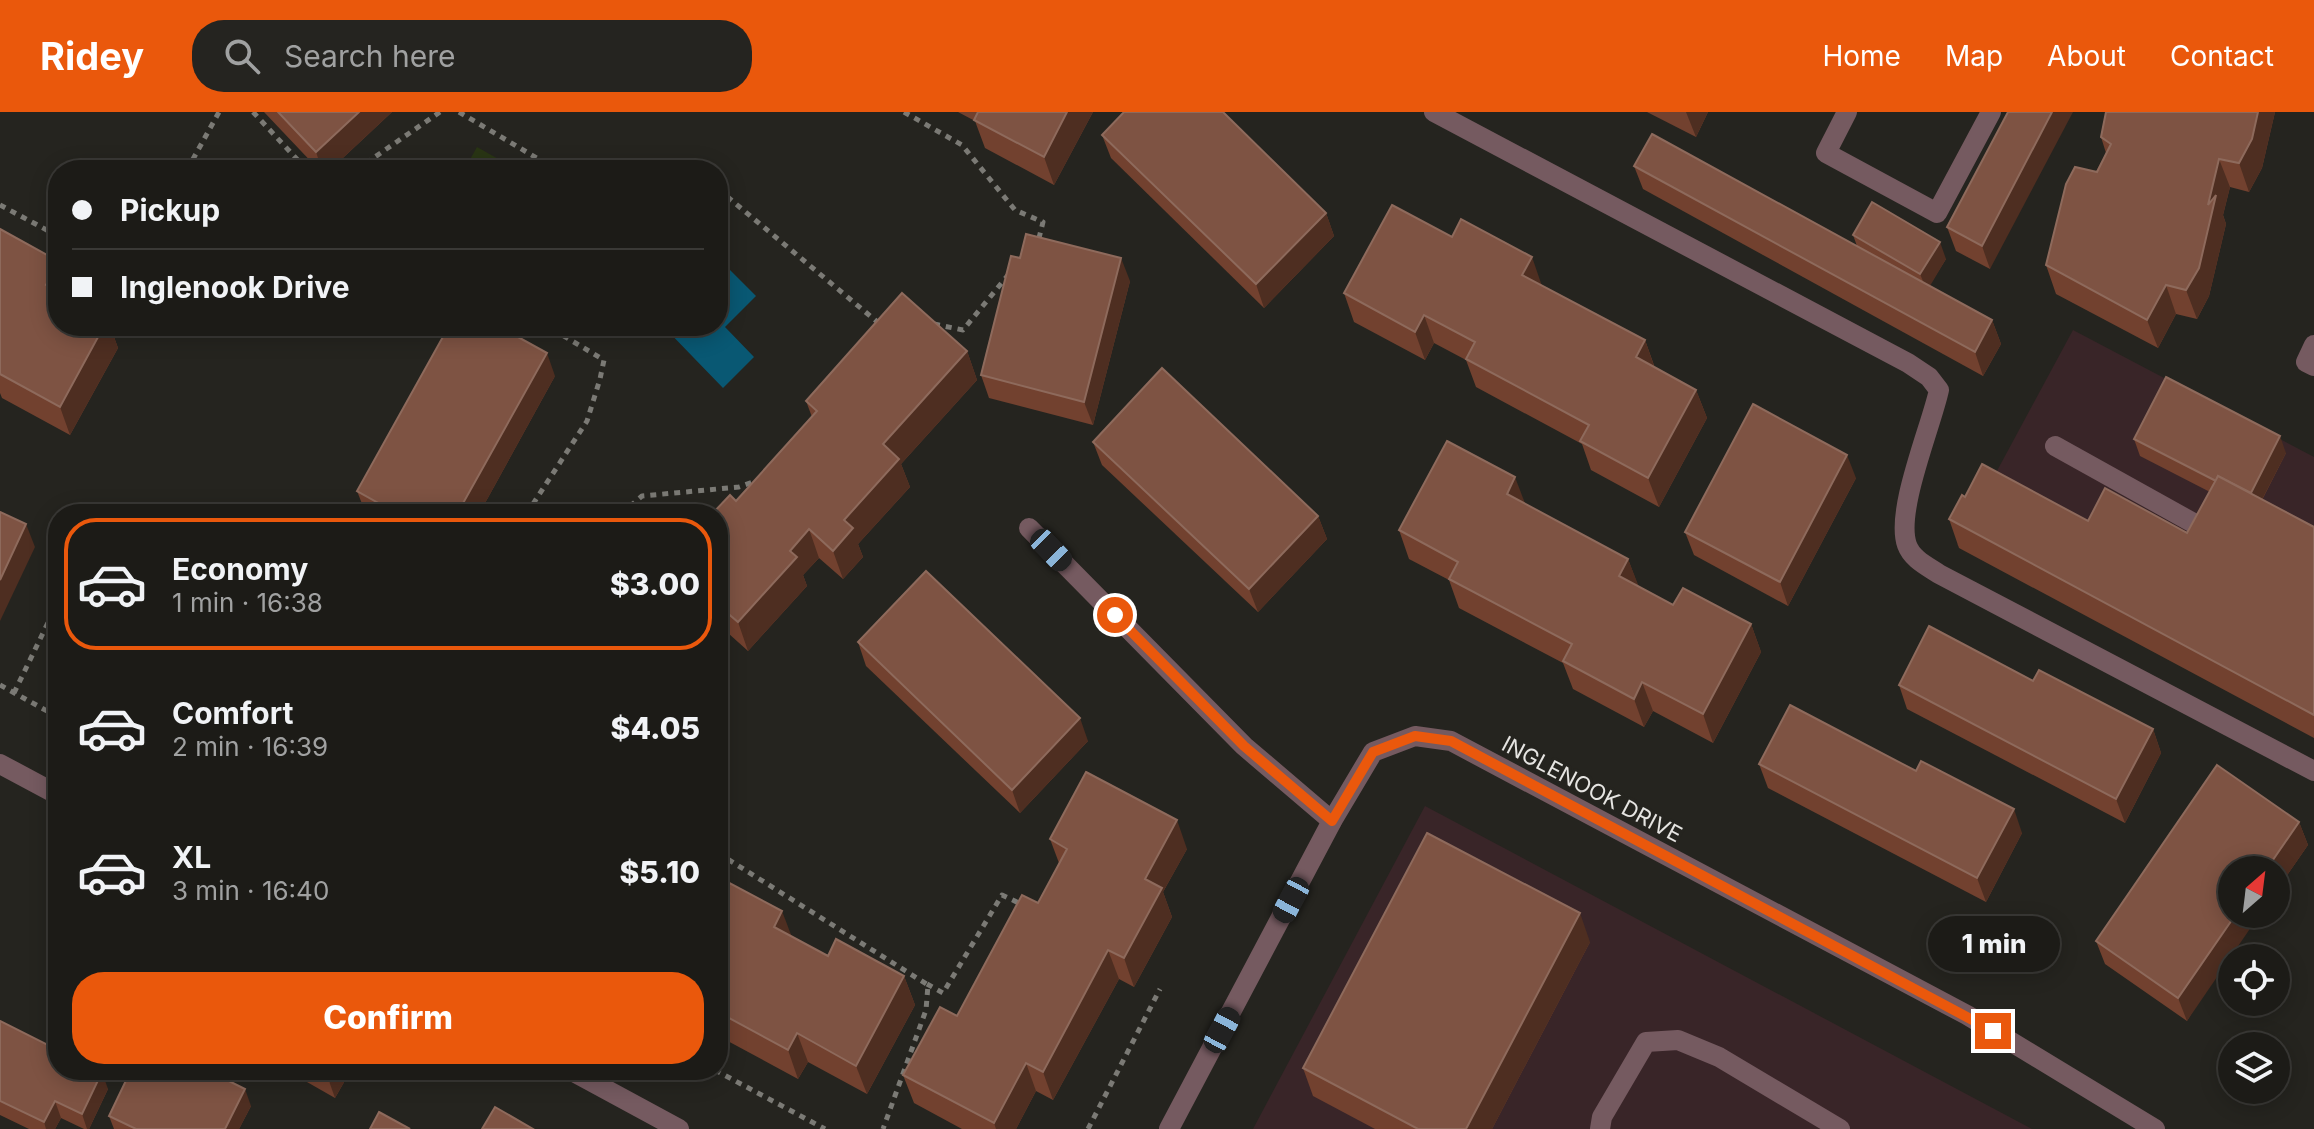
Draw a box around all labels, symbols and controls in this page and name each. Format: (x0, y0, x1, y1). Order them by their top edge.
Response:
search box (192, 20, 752, 92)
text: Ridey (40, 33, 144, 79)
icon: search (220, 34, 264, 78)
text: Search here (284, 38, 456, 74)
text: Home (1822, 39, 1901, 73)
text: Map (1945, 39, 2003, 73)
text: About (2047, 39, 2126, 73)
text: Contact (2170, 39, 2274, 73)
text: Pickup (120, 192, 220, 228)
text: Inglenook Drive (120, 269, 350, 305)
car (1026, 524, 1076, 576)
icon: car (76, 548, 148, 620)
text: Economy (172, 551, 308, 587)
text: $3.00 (610, 566, 700, 602)
text: 1 min · 16:38 (172, 587, 323, 618)
route start (1097, 597, 1133, 633)
icon: car (76, 692, 148, 764)
text: Comfort (172, 695, 293, 731)
text: $4.05 (611, 710, 700, 746)
text: 2 min · 16:39 (172, 731, 328, 762)
street label: INGLENOOK DRIVE (1498, 731, 1686, 847)
icon: car (76, 836, 148, 908)
text: XL (172, 839, 211, 875)
text: $5.10 (619, 854, 700, 890)
north arrow (2218, 856, 2290, 928)
map controls (2218, 856, 2290, 1104)
car (1269, 873, 1313, 927)
text: 3 min · 16:40 (172, 875, 329, 906)
callout: 1 min (1927, 915, 2059, 971)
text: 1 min (1961, 928, 2027, 959)
button: locate (2218, 944, 2290, 1016)
button: Confirm (72, 972, 704, 1064)
car (1200, 1003, 1244, 1057)
route end (1975, 1013, 2011, 1049)
button: layers (2218, 1032, 2290, 1104)

